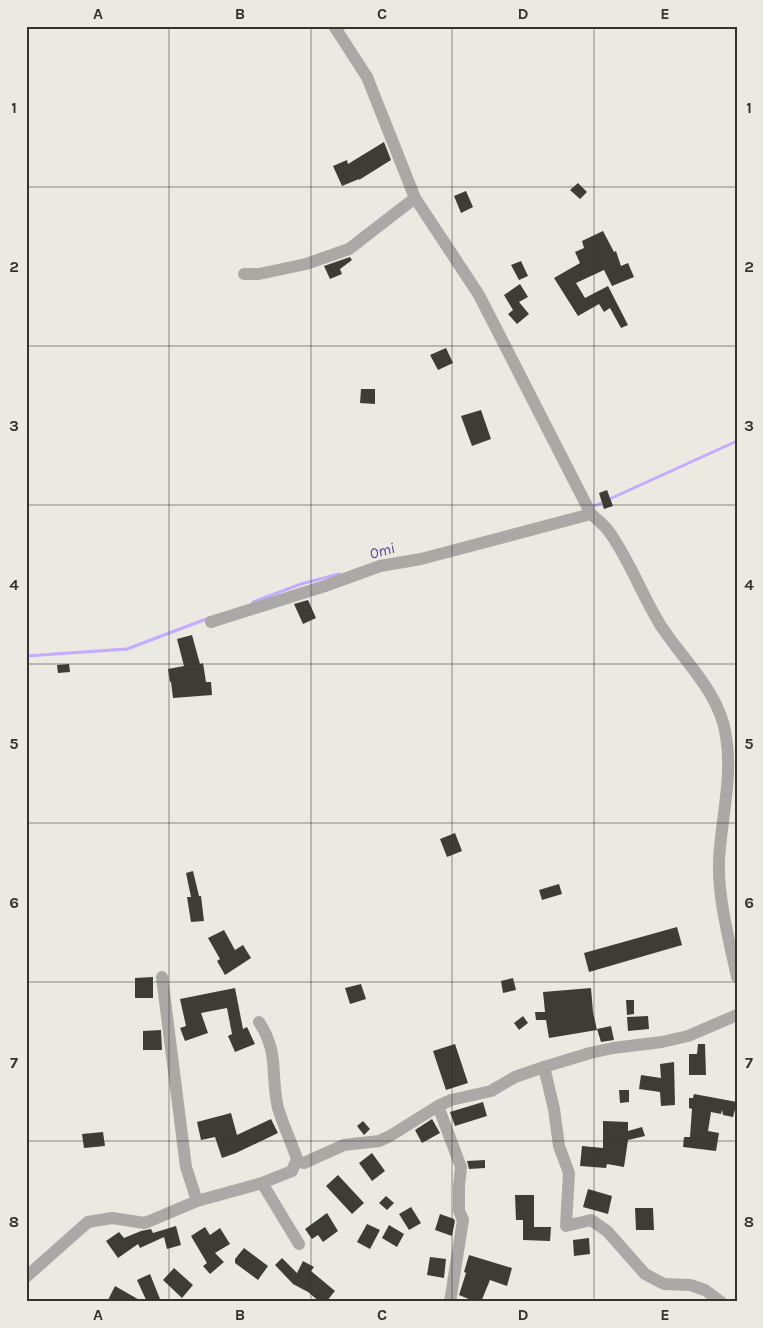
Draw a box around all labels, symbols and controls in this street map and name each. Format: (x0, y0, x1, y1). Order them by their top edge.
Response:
text: A (93, 4, 103, 23)
text: B (235, 4, 245, 23)
text: C (377, 4, 387, 23)
text: D (518, 4, 529, 23)
text: E (660, 4, 670, 23)
text: 1 (11, 98, 17, 117)
text: 1 (746, 98, 752, 117)
text: 2 (9, 257, 19, 276)
text: 2 (744, 257, 754, 276)
text: 3 (9, 416, 19, 435)
text: 3 (744, 416, 754, 435)
water label: Omi (367, 539, 397, 563)
text: 4 (9, 575, 19, 594)
text: 4 (744, 575, 754, 594)
text: 5 (9, 734, 19, 753)
text: 5 (744, 734, 754, 753)
text: 6 (9, 893, 19, 912)
text: 6 (744, 893, 754, 912)
text: 7 (10, 1053, 18, 1072)
text: 7 (745, 1053, 753, 1072)
text: 8 (9, 1212, 19, 1231)
text: 8 (744, 1212, 754, 1231)
text: A (93, 1305, 103, 1324)
text: B (235, 1305, 245, 1324)
text: C (377, 1305, 387, 1324)
text: D (518, 1305, 529, 1324)
text: E (660, 1305, 670, 1324)

